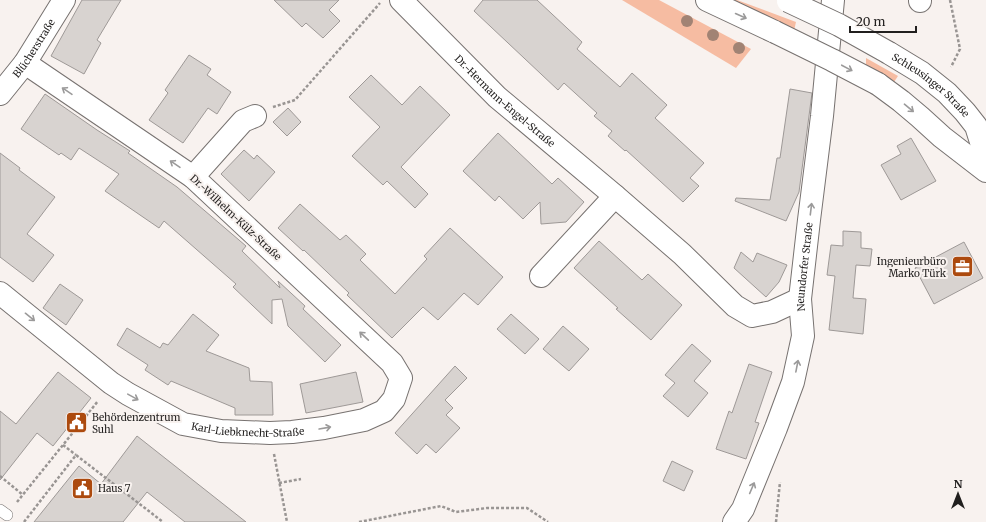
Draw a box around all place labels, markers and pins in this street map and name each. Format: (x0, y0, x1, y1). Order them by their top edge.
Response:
office icon: Ingenieurbüro Marko Türk (949, 254, 975, 280)
place label: Ingenieurbüro Marko Türk (877, 255, 947, 280)
public building icon: Behördenzentrum Suhl (63, 410, 89, 436)
place label: Behördenzentrum Suhl (92, 411, 180, 436)
public building icon: Haus 7 (70, 475, 96, 501)
place label: Haus 7 (98, 482, 131, 495)

